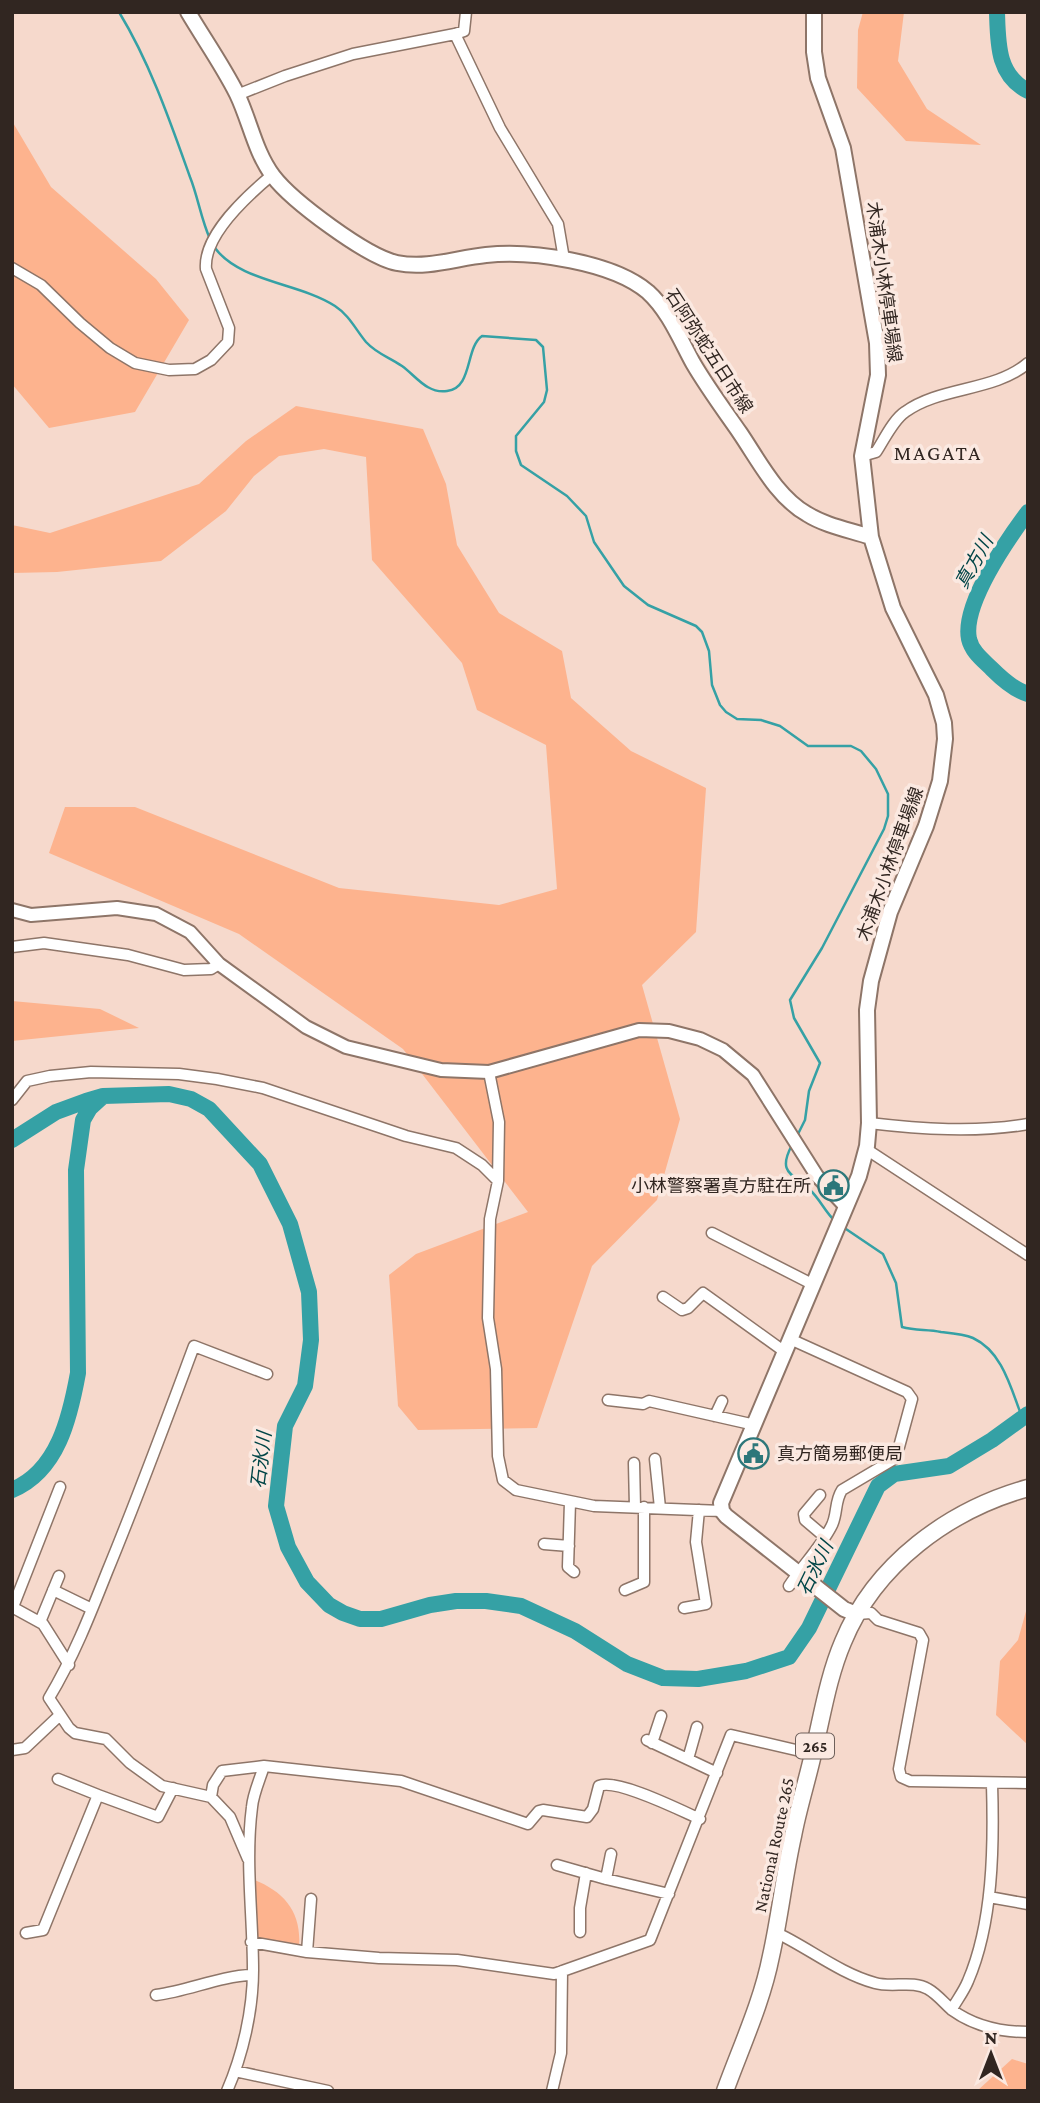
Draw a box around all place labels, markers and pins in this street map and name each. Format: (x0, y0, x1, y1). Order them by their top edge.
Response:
public building icon: 小林警察署真方駐在所 (817, 1169, 851, 1203)
place label: 小林警察署真方駐在所 (631, 1176, 811, 1196)
public building icon: 真方簡易郵便局 (737, 1437, 771, 1471)
place label: 真方簡易郵便局 (777, 1444, 903, 1464)

